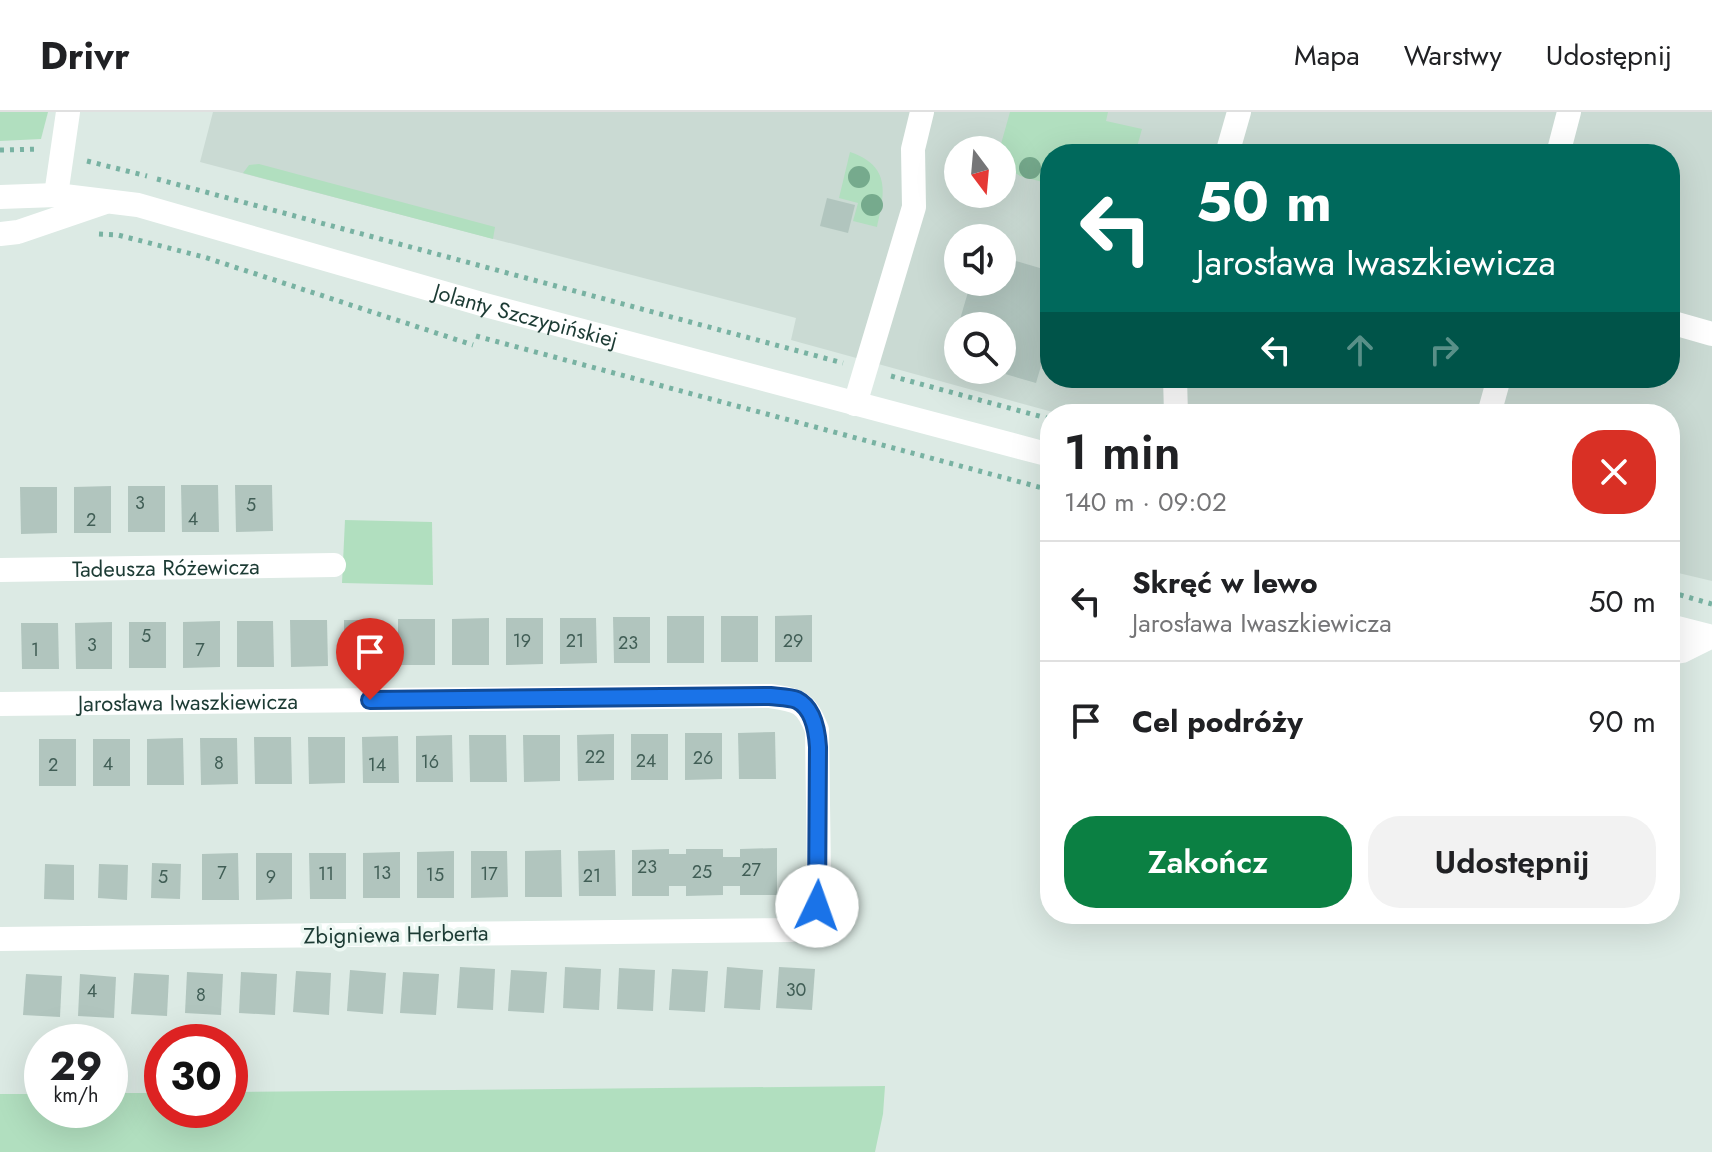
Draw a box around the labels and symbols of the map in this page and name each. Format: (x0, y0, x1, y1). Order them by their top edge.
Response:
north arrow (944, 136, 1016, 208)
street label: Jolanty Szczypińskiej (427, 274, 622, 356)
house number: 3 (135, 490, 145, 516)
house number: 5 (246, 492, 256, 518)
house number: 4 (188, 506, 198, 532)
house number: 2 (86, 507, 96, 533)
street label: Tadeusza Różewicza (72, 550, 260, 585)
pin (336, 618, 404, 700)
house number: 5 (141, 623, 151, 649)
house number: 19 (513, 628, 531, 654)
house number: 21 (566, 628, 584, 654)
house number: 29 (783, 628, 803, 654)
house number: 23 (618, 630, 638, 656)
house number: 3 (87, 632, 97, 658)
house number: 1 (31, 637, 39, 663)
house number: 7 (195, 637, 205, 663)
street label: Jarosława Iwaszkiewicza (75, 685, 298, 719)
house number: 22 (585, 744, 605, 770)
house number: 26 (693, 745, 713, 771)
house number: 24 (636, 748, 656, 774)
house number: 16 (421, 749, 439, 775)
house number: 8 (214, 750, 224, 776)
house number: 4 (103, 751, 113, 777)
house number: 2 (48, 752, 58, 778)
house number: 14 (368, 752, 386, 778)
house number: 23 (637, 854, 657, 880)
house number: 27 (741, 857, 761, 883)
house number: 25 (692, 859, 712, 885)
house number: 7 (217, 860, 227, 886)
house number: 13 (373, 860, 391, 886)
house number: 11 (318, 861, 334, 887)
house number: 17 (480, 861, 498, 887)
house number: 15 (426, 862, 444, 888)
house number: 21 (583, 863, 601, 889)
house number: 5 (158, 864, 168, 890)
house number: 9 (266, 864, 276, 890)
position arrow (775, 864, 859, 948)
street label: Zbigniewa Herberta (303, 916, 489, 952)
house number: 30 (786, 977, 807, 1003)
house number: 4 (87, 978, 97, 1004)
house number: 8 (196, 982, 206, 1008)
speed limit sign: 30 (144, 1024, 248, 1128)

